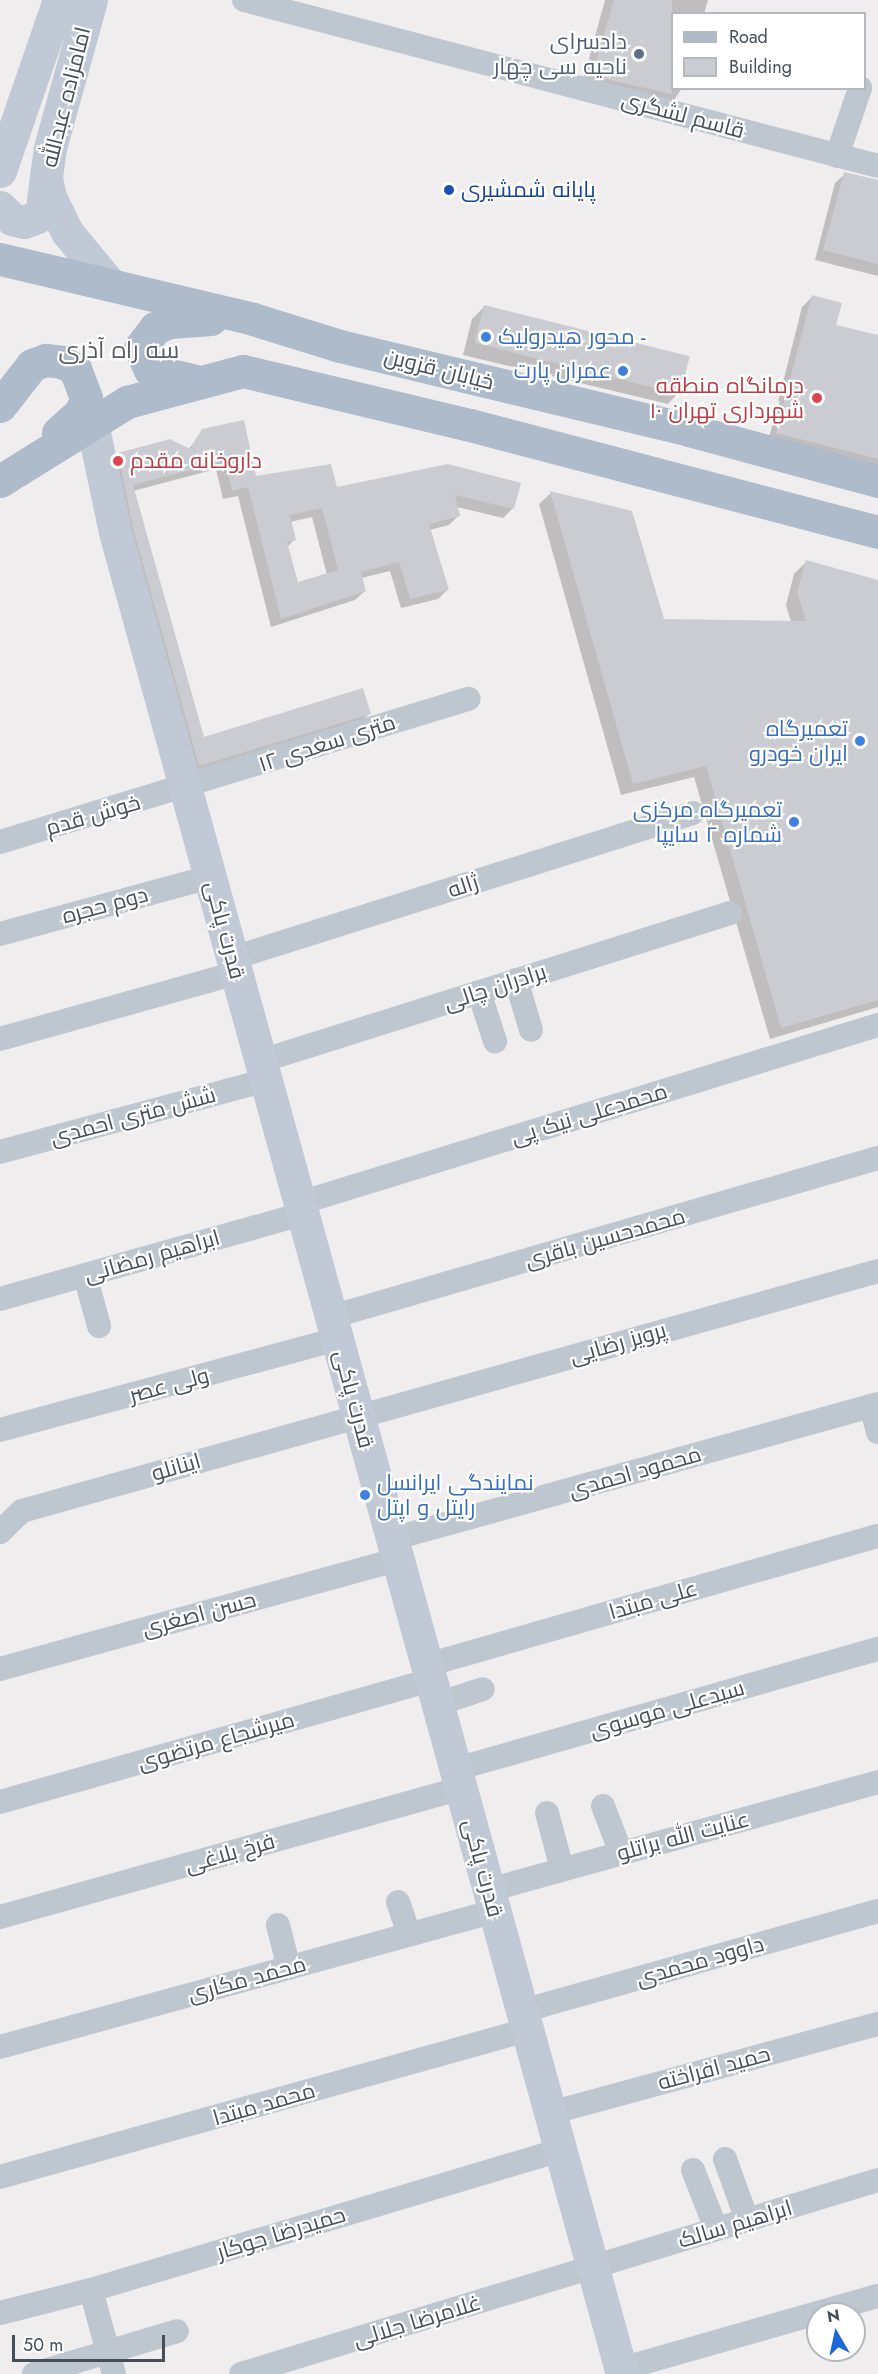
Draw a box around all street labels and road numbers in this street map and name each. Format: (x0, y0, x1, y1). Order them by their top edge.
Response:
street label: امامزاده عبدالله (36, 24, 96, 170)
street label: قاسم لشگری (619, 86, 747, 144)
street label: خیابان قزوین (381, 343, 497, 395)
street label: ۱۲ متری سعدی (255, 708, 399, 778)
street label: خوش قدم (43, 789, 143, 841)
street label: ژاله (444, 869, 482, 903)
street label: قدرت پاکی (199, 878, 251, 982)
street label: دوم حجره (59, 881, 151, 929)
street label: برادران چالی (440, 958, 550, 1016)
street label: محمدعلی نیک پی (508, 1078, 670, 1150)
street label: شش متری احمدی (47, 1081, 219, 1151)
street label: محمدحسین باقری (522, 1202, 688, 1274)
street label: ابراهیم رمضانی (81, 1224, 223, 1288)
street label: پرویز رضایی (567, 1317, 669, 1369)
street label: قدرت پاکی (328, 1347, 380, 1451)
street label: ولی عصر (126, 1362, 212, 1408)
street label: محمود احمدی (566, 1440, 704, 1504)
street label: اینانلو (148, 1447, 204, 1487)
street label: علی مبتدا (606, 1575, 700, 1625)
street label: حسن اصغری (139, 1586, 259, 1642)
street label: سیدعلی موسوی (587, 1674, 747, 1744)
street label: میرشجاع مرتضوی (135, 1706, 297, 1776)
street label: عنایت الله براتلو (614, 1806, 752, 1866)
street label: قدرت پاکی (457, 1816, 509, 1920)
street label: فرخ بلاغی (182, 1828, 278, 1878)
street label: داوود محمدی (633, 1930, 767, 1992)
street label: محمد مکاری (185, 1951, 309, 2007)
street label: حمید افراخته (655, 2040, 773, 2096)
street label: محمد مبتدا (210, 2077, 318, 2131)
street label: ابراهیم سالک (675, 2194, 795, 2254)
street label: حمیدرضا جوکار (213, 2201, 349, 2265)
street label: غلامرضا جلالی (350, 2289, 484, 2353)

